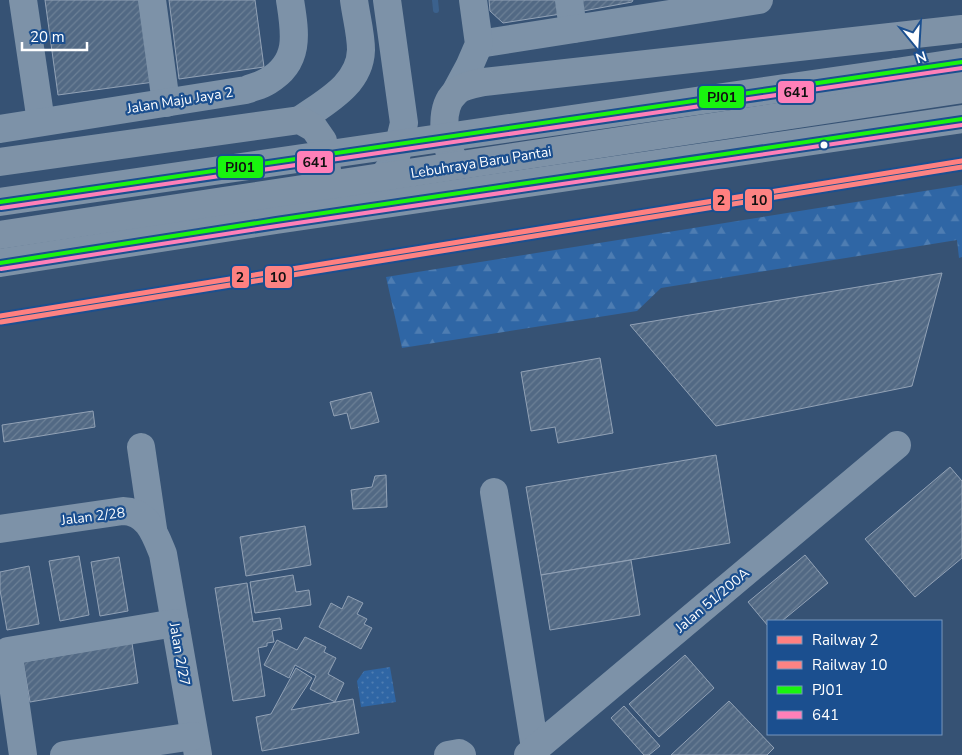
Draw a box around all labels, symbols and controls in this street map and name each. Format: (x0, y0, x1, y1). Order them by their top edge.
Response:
scale bar (22, 20, 88, 52)
north arrow (892, 20, 942, 70)
text: 20 m (30, 27, 65, 47)
text: N (913, 46, 929, 68)
line badge: 641 (777, 80, 815, 104)
street label: Jalan Maju Jaya 2 (124, 83, 235, 118)
text: 641 (783, 83, 809, 102)
line badge: PJ01 (698, 85, 745, 109)
text: PJ01 (707, 88, 737, 107)
unlabelled marker (819, 140, 829, 150)
street label: Lebuhraya Baru Pantai (409, 142, 553, 183)
line badge: 641 (296, 150, 334, 174)
text: 641 (302, 153, 328, 172)
line badge: PJ01 (217, 155, 264, 179)
text: PJ01 (225, 158, 255, 177)
line badge: 2 (712, 188, 731, 212)
line badge: 10 (744, 188, 773, 212)
text: 2 (717, 191, 725, 210)
text: 10 (751, 191, 767, 210)
line badge: 2 (231, 265, 250, 289)
line badge: 10 (264, 265, 293, 289)
text: 2 (236, 268, 244, 287)
text: 10 (270, 268, 286, 287)
street label: Jalan 2/28 (59, 503, 126, 530)
street label: Jalan 51/200A (670, 564, 753, 638)
street label: Jalan 2/27 (164, 620, 194, 687)
legend (767, 620, 942, 735)
text: Railway 2 (812, 630, 879, 650)
text: Railway 10 (812, 655, 888, 675)
text: PJ01 (812, 680, 843, 700)
text: 641 (812, 705, 839, 725)

